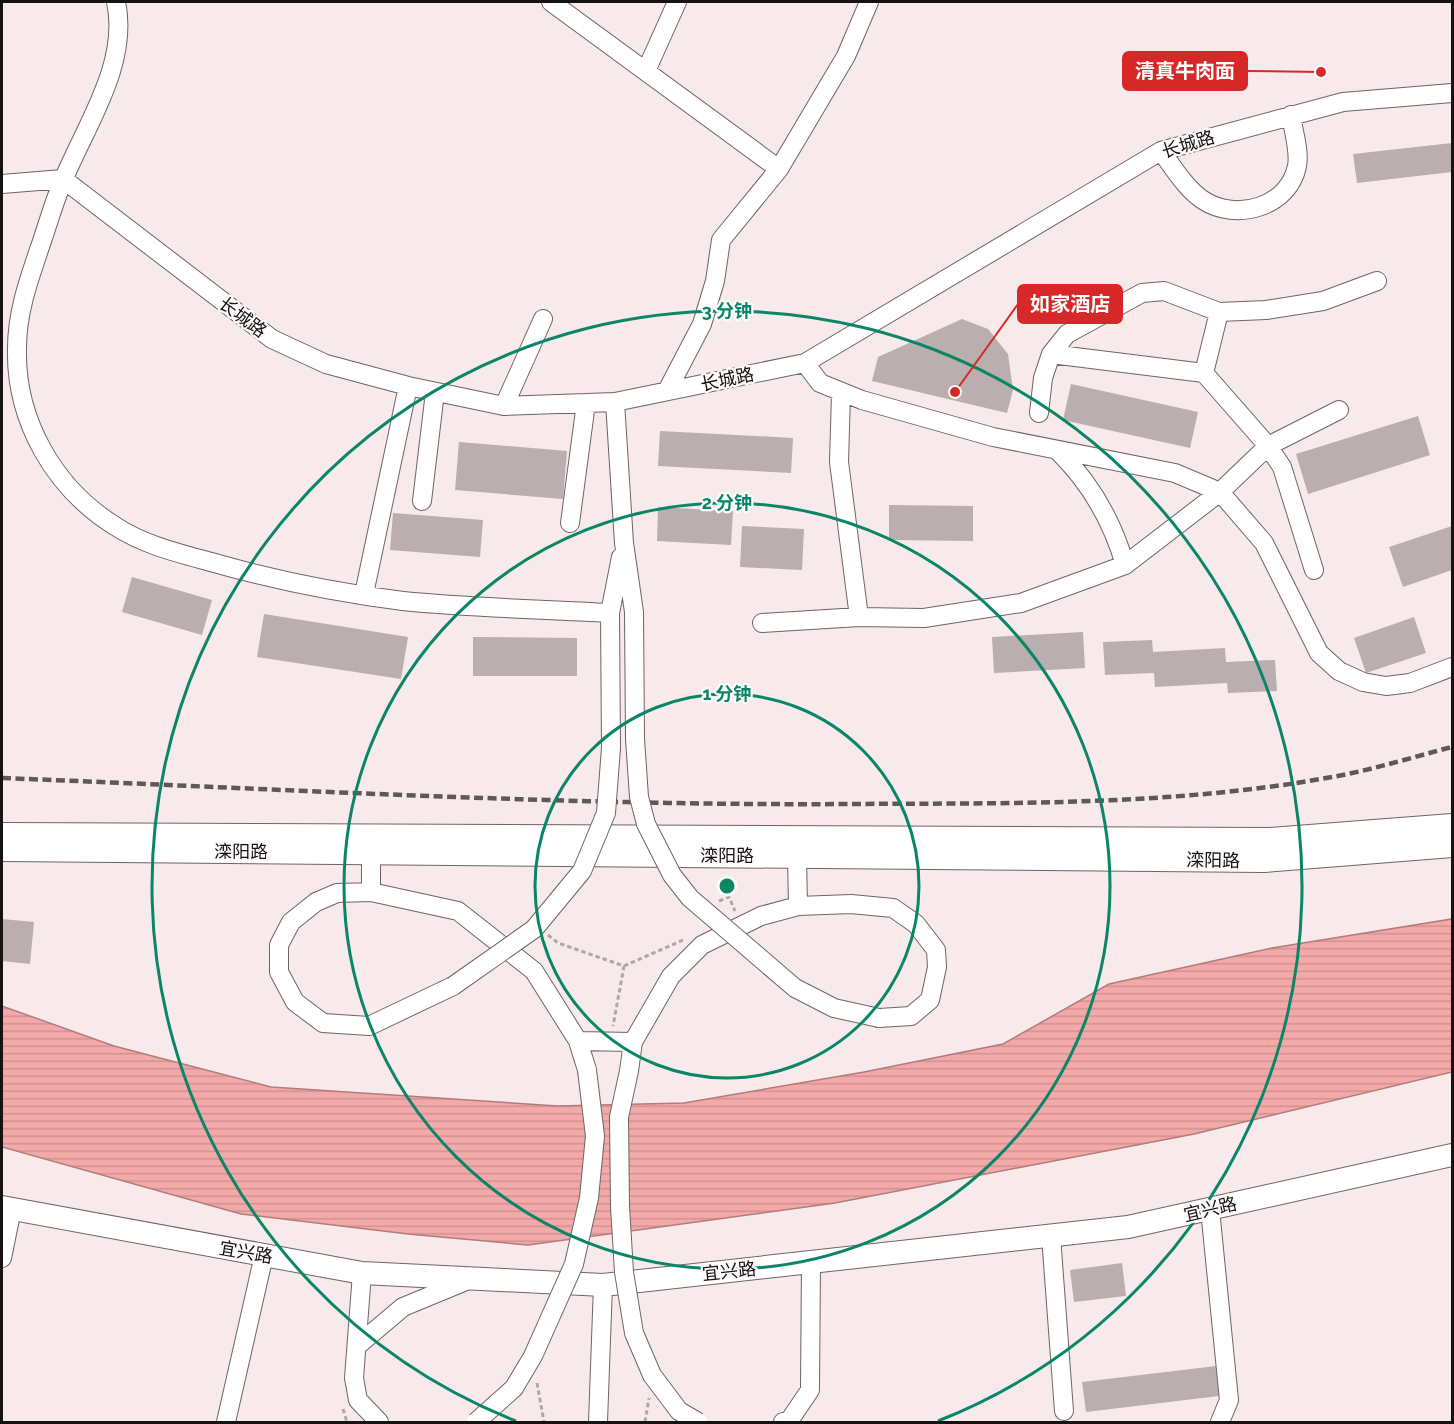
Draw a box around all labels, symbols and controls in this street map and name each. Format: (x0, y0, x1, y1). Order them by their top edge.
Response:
callout: 清真牛肉面 (1123, 52, 1247, 90)
text: 清真牛肉面 (1135, 59, 1235, 83)
street label: 长城路 (1159, 126, 1217, 162)
callout: 如家酒店 (1018, 285, 1122, 323)
street label: 长城路 (215, 292, 271, 342)
text: 如家酒店 (1030, 292, 1110, 316)
text: 3 分钟 (702, 300, 752, 321)
street label: 长城路 (698, 363, 756, 395)
text: 2 分钟 (702, 492, 752, 513)
text: 1 分钟 (702, 683, 752, 704)
street label: 滦阳路 (214, 841, 268, 862)
street label: 滦阳路 (700, 845, 754, 866)
street label: 滦阳路 (1186, 849, 1240, 871)
centre of rings (717, 876, 737, 896)
street label: 宜兴路 (1181, 1193, 1239, 1225)
street label: 宜兴路 (218, 1237, 274, 1267)
street label: 宜兴路 (701, 1258, 757, 1284)

